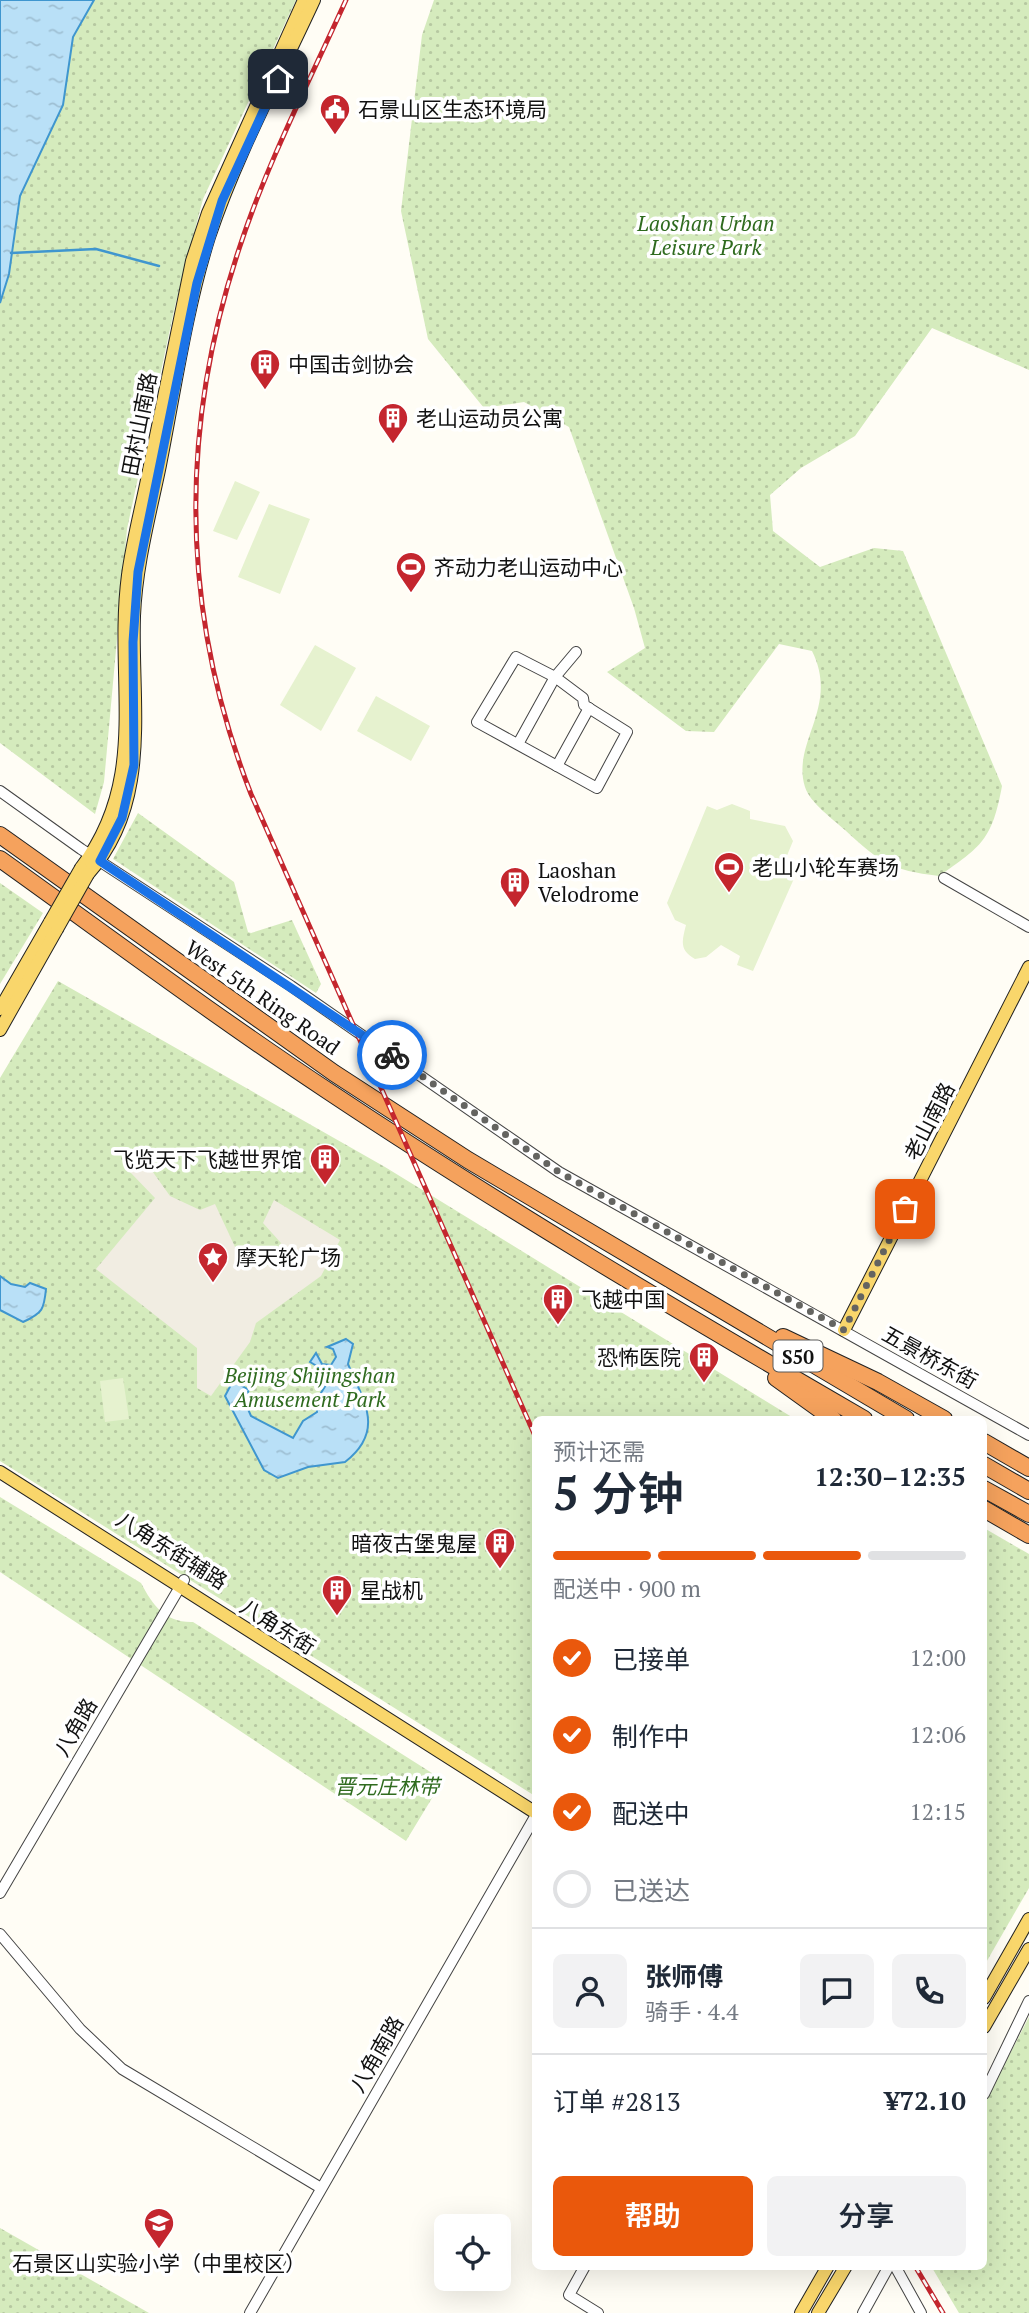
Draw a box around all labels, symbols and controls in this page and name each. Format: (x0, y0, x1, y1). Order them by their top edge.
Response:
pin (248, 49, 308, 109)
icon: home (259, 60, 297, 98)
public building icon: 石景山区生态环境局 (318, 92, 352, 136)
place label: 石景山区生态环境局 (358, 95, 547, 123)
park label: Laoshan Urban Leisure Park (636, 209, 775, 261)
building icon: 中国击剑协会 (248, 347, 282, 391)
place label: 中国击剑协会 (288, 350, 414, 378)
street label: 田村山南路 (115, 370, 163, 478)
building icon: 老山运动员公寓 (376, 401, 410, 445)
place label: 老山运动员公寓 (416, 404, 563, 432)
sports icon: 齐动力老山运动中心 (394, 550, 428, 594)
place label: 齐动力老山运动中心 (434, 553, 623, 581)
sports icon: 老山小轮车赛场 (712, 850, 746, 894)
place label: 老山小轮车赛场 (752, 853, 899, 881)
place label: Laoshan Velodrome (538, 856, 639, 908)
building icon: Laoshan Velodrome (498, 865, 532, 909)
street label: West 5th Ring Road (180, 933, 346, 1061)
courier (357, 1020, 427, 1090)
icon: bike (373, 1036, 411, 1074)
street label: 老山南路 (897, 1077, 961, 1165)
building icon: 飞览天下飞越世界馆 (308, 1142, 342, 1186)
place label: 飞览天下飞越世界馆 (113, 1145, 302, 1173)
pin (875, 1179, 935, 1239)
icon: bag (886, 1190, 924, 1228)
place icon: 摩天轮广场 (196, 1240, 230, 1284)
place label: 摩天轮广场 (236, 1243, 341, 1271)
building icon: 飞越中国 (541, 1282, 575, 1326)
place label: 飞越中国 (581, 1285, 665, 1313)
street label: 五景桥东街 (877, 1319, 983, 1395)
building icon: 恐怖医院 (687, 1340, 721, 1384)
road number: S50 (774, 1340, 822, 1372)
place label: 恐怖医院 (597, 1343, 681, 1371)
park label: Beijing Shijingshan Amusement Park (223, 1361, 396, 1413)
text: 预计还需 (553, 1436, 645, 1467)
text: 12:30–12:35 (814, 1459, 966, 1493)
text: 5 分钟 (553, 1462, 683, 1523)
street label: 八角东街辅路 (111, 1505, 233, 1595)
building icon: 暗夜古堡鬼屋 (483, 1526, 517, 1570)
place label: 暗夜古堡鬼屋 (351, 1529, 477, 1557)
building icon: 星战机 (320, 1573, 354, 1617)
text: 配送中 · 900 m (553, 1573, 701, 1604)
place label: 星战机 (360, 1576, 423, 1604)
street label: 八角东街 (235, 1592, 321, 1660)
icon: check (553, 1639, 591, 1677)
text: 已接单 (612, 1642, 690, 1676)
text: 12:00 (909, 1642, 966, 1673)
street label: 八角路 (47, 1693, 103, 1761)
icon: check (553, 1716, 591, 1754)
text: 制作中 (612, 1719, 690, 1753)
text: 12:06 (909, 1719, 966, 1750)
park label: 晋元庄林带 (335, 1772, 442, 1800)
icon: check (553, 1793, 591, 1831)
text: 配送中 (612, 1796, 690, 1830)
text: 12:15 (909, 1796, 966, 1827)
text: 已送达 (612, 1873, 690, 1907)
button: person (553, 1954, 627, 2028)
button: chat (800, 1954, 874, 2028)
button: phone (892, 1954, 966, 2028)
text: 张师傅 (645, 1959, 723, 1993)
text: 骑手 · 4.4 (645, 1996, 739, 2027)
street label: 八角南路 (343, 2011, 409, 2097)
text: ¥72.10 (885, 2083, 966, 2117)
text: 订单 #2813 (553, 2084, 681, 2118)
button: 帮助 (553, 2176, 753, 2256)
button: 分享 (767, 2176, 966, 2256)
school or university icon: 石景区山实验小学（中里校区） (142, 2206, 176, 2250)
map controls (434, 2214, 511, 2291)
button: locate (434, 2214, 511, 2291)
place label: 石景区山实验小学（中里校区） (12, 2249, 306, 2277)

